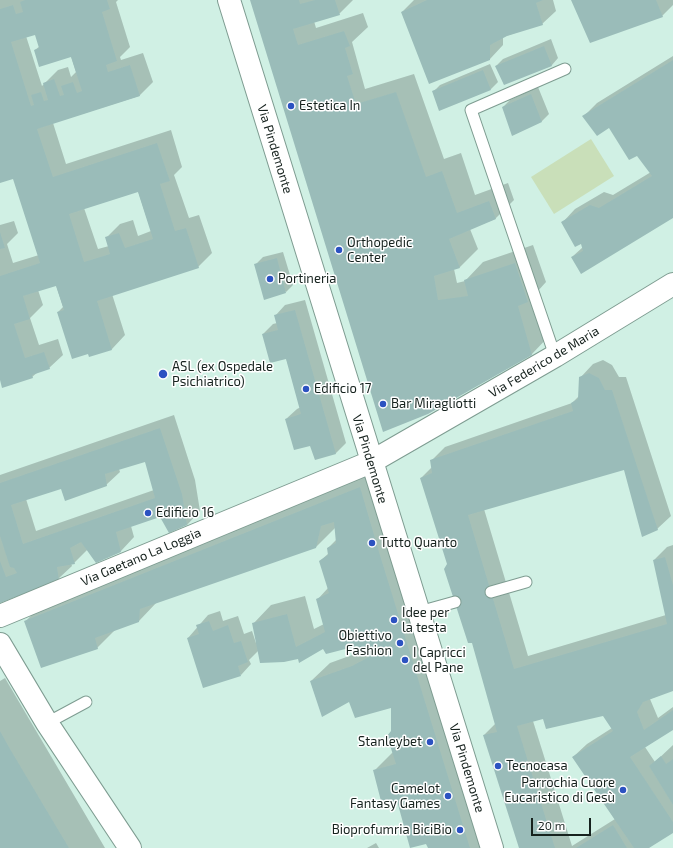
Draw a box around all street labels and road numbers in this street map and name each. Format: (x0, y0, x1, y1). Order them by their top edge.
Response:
street label: Via Pindemonte (254, 103, 296, 195)
street label: Via Federico de Maria (486, 323, 602, 401)
street label: Via Pindemonte (349, 413, 391, 505)
street label: Via Gaetano La Loggia (79, 525, 203, 589)
street label: Via Pindemonte (446, 722, 488, 814)

